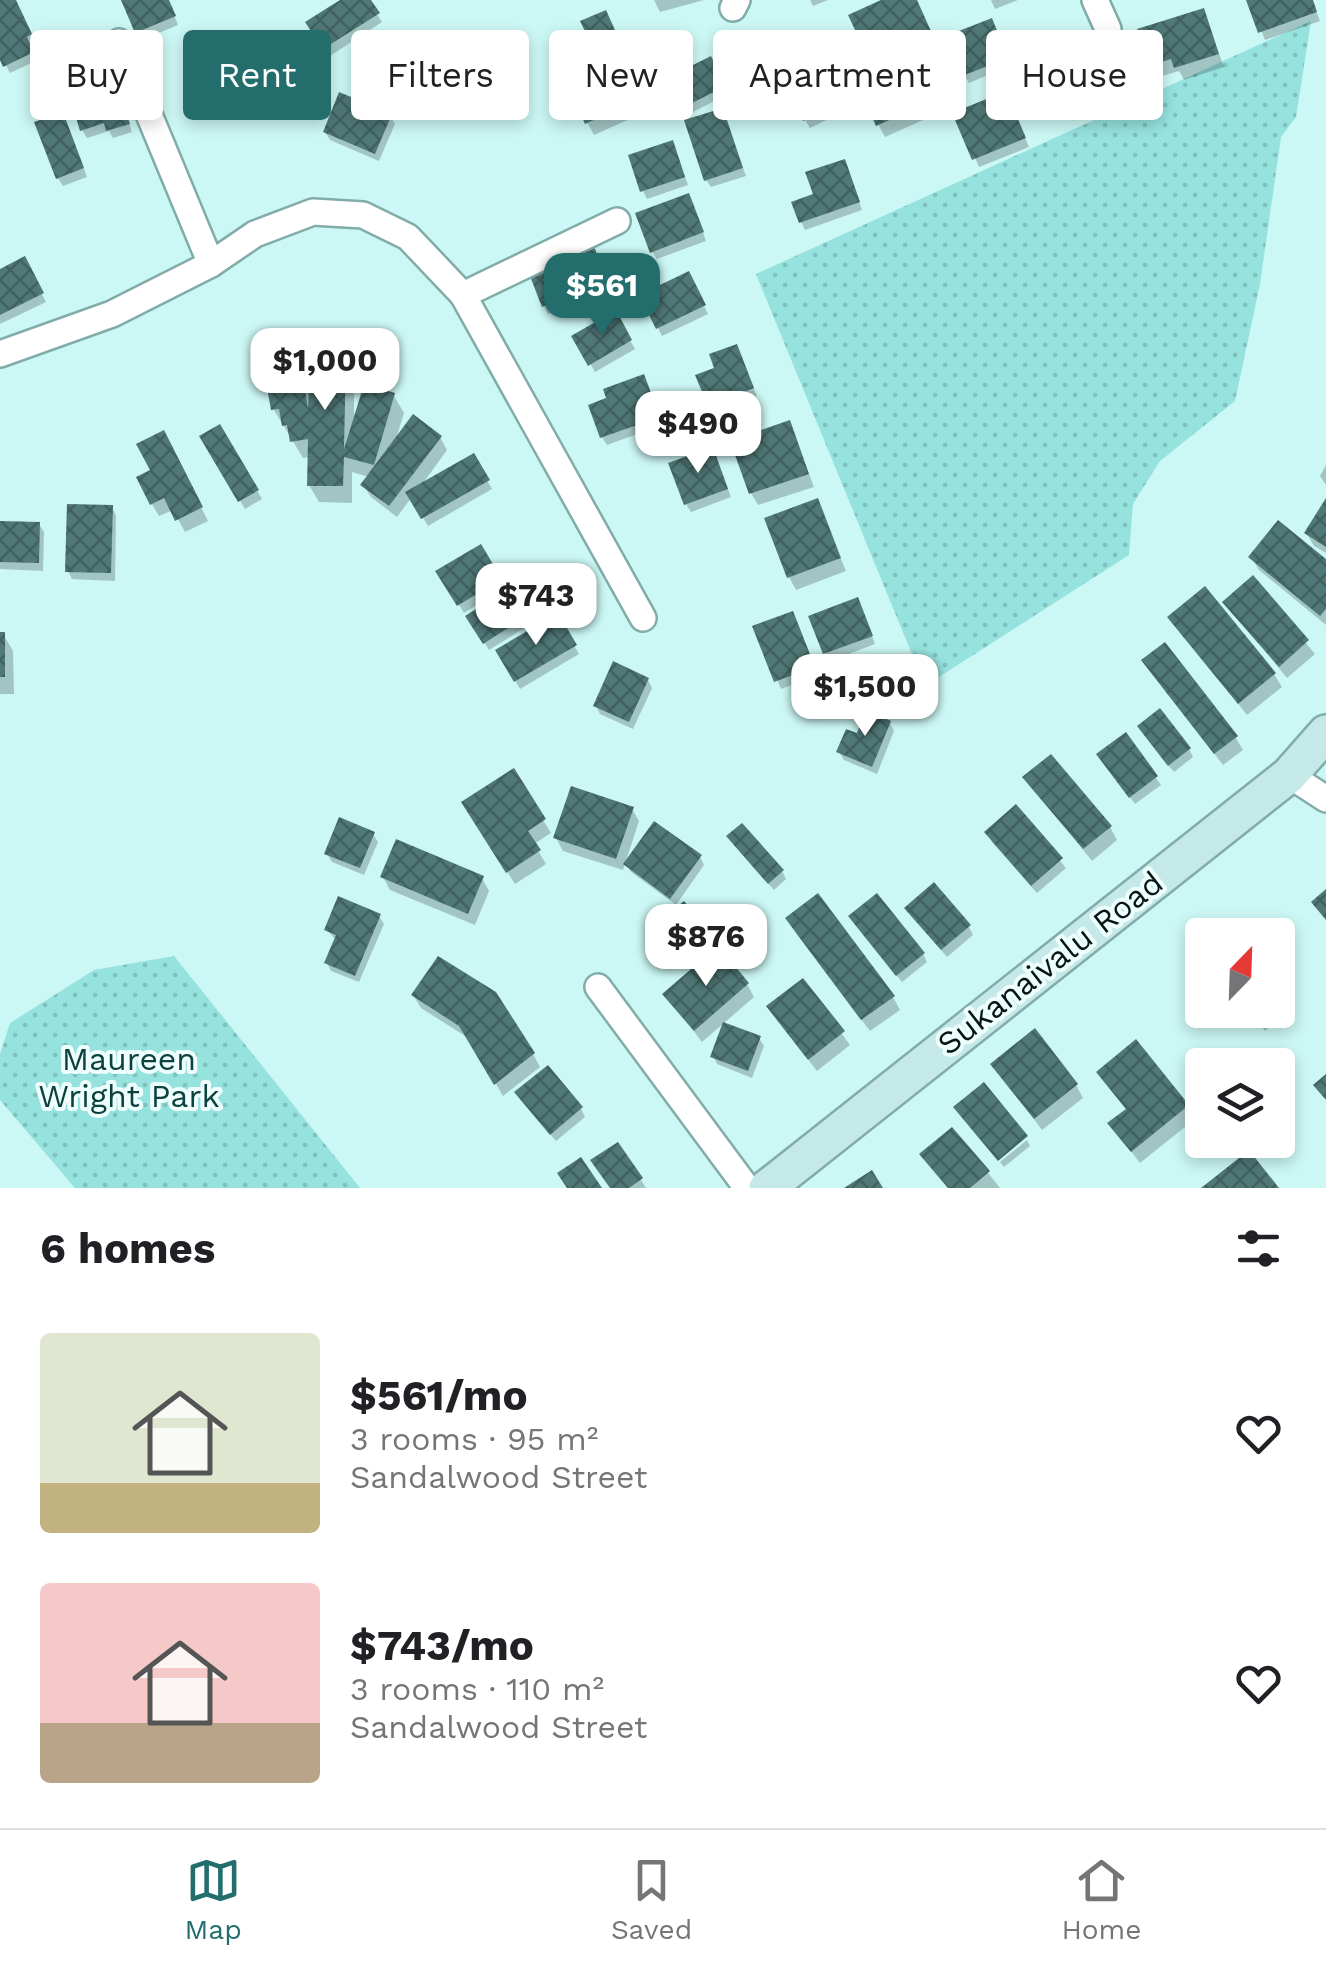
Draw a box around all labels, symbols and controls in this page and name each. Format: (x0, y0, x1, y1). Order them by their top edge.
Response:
chip: Buy (30, 30, 163, 120)
chip: Rent (183, 30, 331, 120)
chip: Filters (351, 30, 529, 120)
chip: New (549, 30, 693, 120)
chip: Apartment (713, 30, 966, 120)
chip: House (986, 30, 1163, 120)
pin: $561 (543, 253, 661, 338)
text: $561 (566, 266, 638, 304)
pin: $1,000 (244, 328, 406, 413)
text: $1,000 (272, 341, 378, 379)
pin: $490 (639, 391, 757, 476)
text: $490 (657, 404, 739, 442)
pin: $743 (477, 563, 595, 648)
text: $743 (498, 576, 574, 614)
pin: $1,500 (784, 654, 946, 739)
text: $1,500 (813, 667, 917, 705)
street label: Sukanaivalu Road (930, 863, 1170, 1063)
pin: $876 (647, 904, 765, 989)
text: $876 (667, 917, 745, 955)
north arrow (1185, 918, 1295, 1028)
map controls (1185, 918, 1295, 1158)
park label: Maureen Wright Park (38, 1040, 220, 1115)
button: layers (1185, 1048, 1295, 1158)
icon: filters (1231, 1221, 1286, 1276)
text: 6 homes (40, 1224, 215, 1273)
text: $561/mo (350, 1371, 528, 1420)
icon: home (120, 1373, 240, 1493)
icon: heart (1231, 1406, 1286, 1461)
text: 3 rooms · 95 m² (350, 1420, 598, 1458)
text: Sandalwood Street (350, 1458, 647, 1496)
text: $743/mo (350, 1621, 534, 1670)
icon: home (120, 1623, 240, 1743)
icon: heart (1231, 1656, 1286, 1711)
text: 3 rooms · 110 m² (350, 1670, 604, 1708)
text: Sandalwood Street (350, 1708, 647, 1746)
tab: Map (185, 1853, 242, 1946)
tab: Saved (611, 1853, 692, 1946)
tab: Home (1061, 1853, 1141, 1946)

